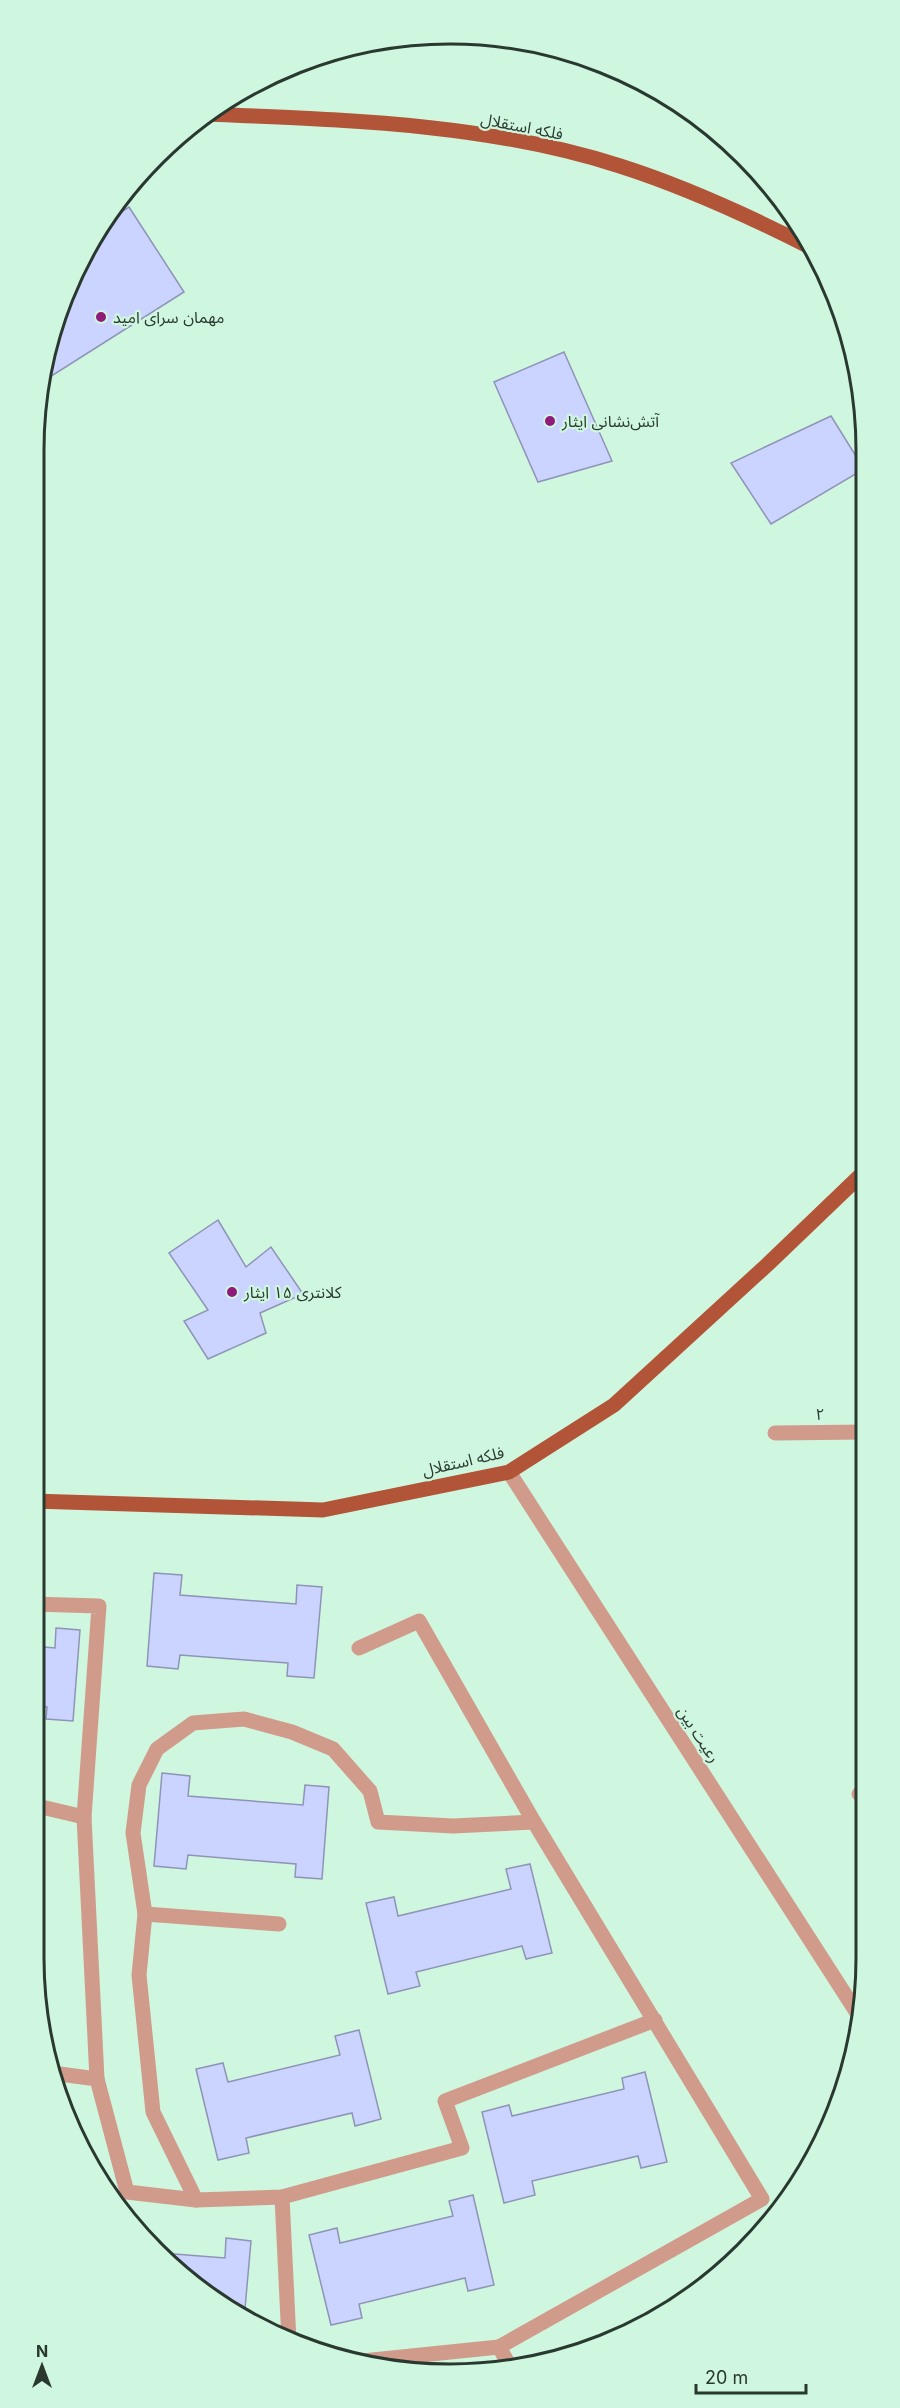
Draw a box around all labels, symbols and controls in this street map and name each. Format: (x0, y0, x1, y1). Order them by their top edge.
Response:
street label: فلکه استقلال (479, 108, 565, 145)
place label: مهمان سرای امید (113, 307, 225, 327)
marker: مهمان سرای امید (94, 310, 108, 324)
place label: آتش‌نشانی ایثار (561, 411, 660, 431)
marker: آتش‌نشانی ایثار (543, 414, 557, 428)
place label: کلانتری ۱۵ ایثار (243, 1282, 342, 1302)
marker: کلانتری ۱۵ ایثار (225, 1285, 239, 1299)
street label: ۲ (815, 1404, 825, 1424)
street label: فلکه استقلال (420, 1442, 506, 1481)
street label: رعیت بین (673, 1702, 725, 1766)
north arrow (12, 2336, 72, 2396)
text: N (36, 2341, 48, 2361)
scale bar (696, 2357, 806, 2395)
text: 20 m (705, 2367, 748, 2388)

